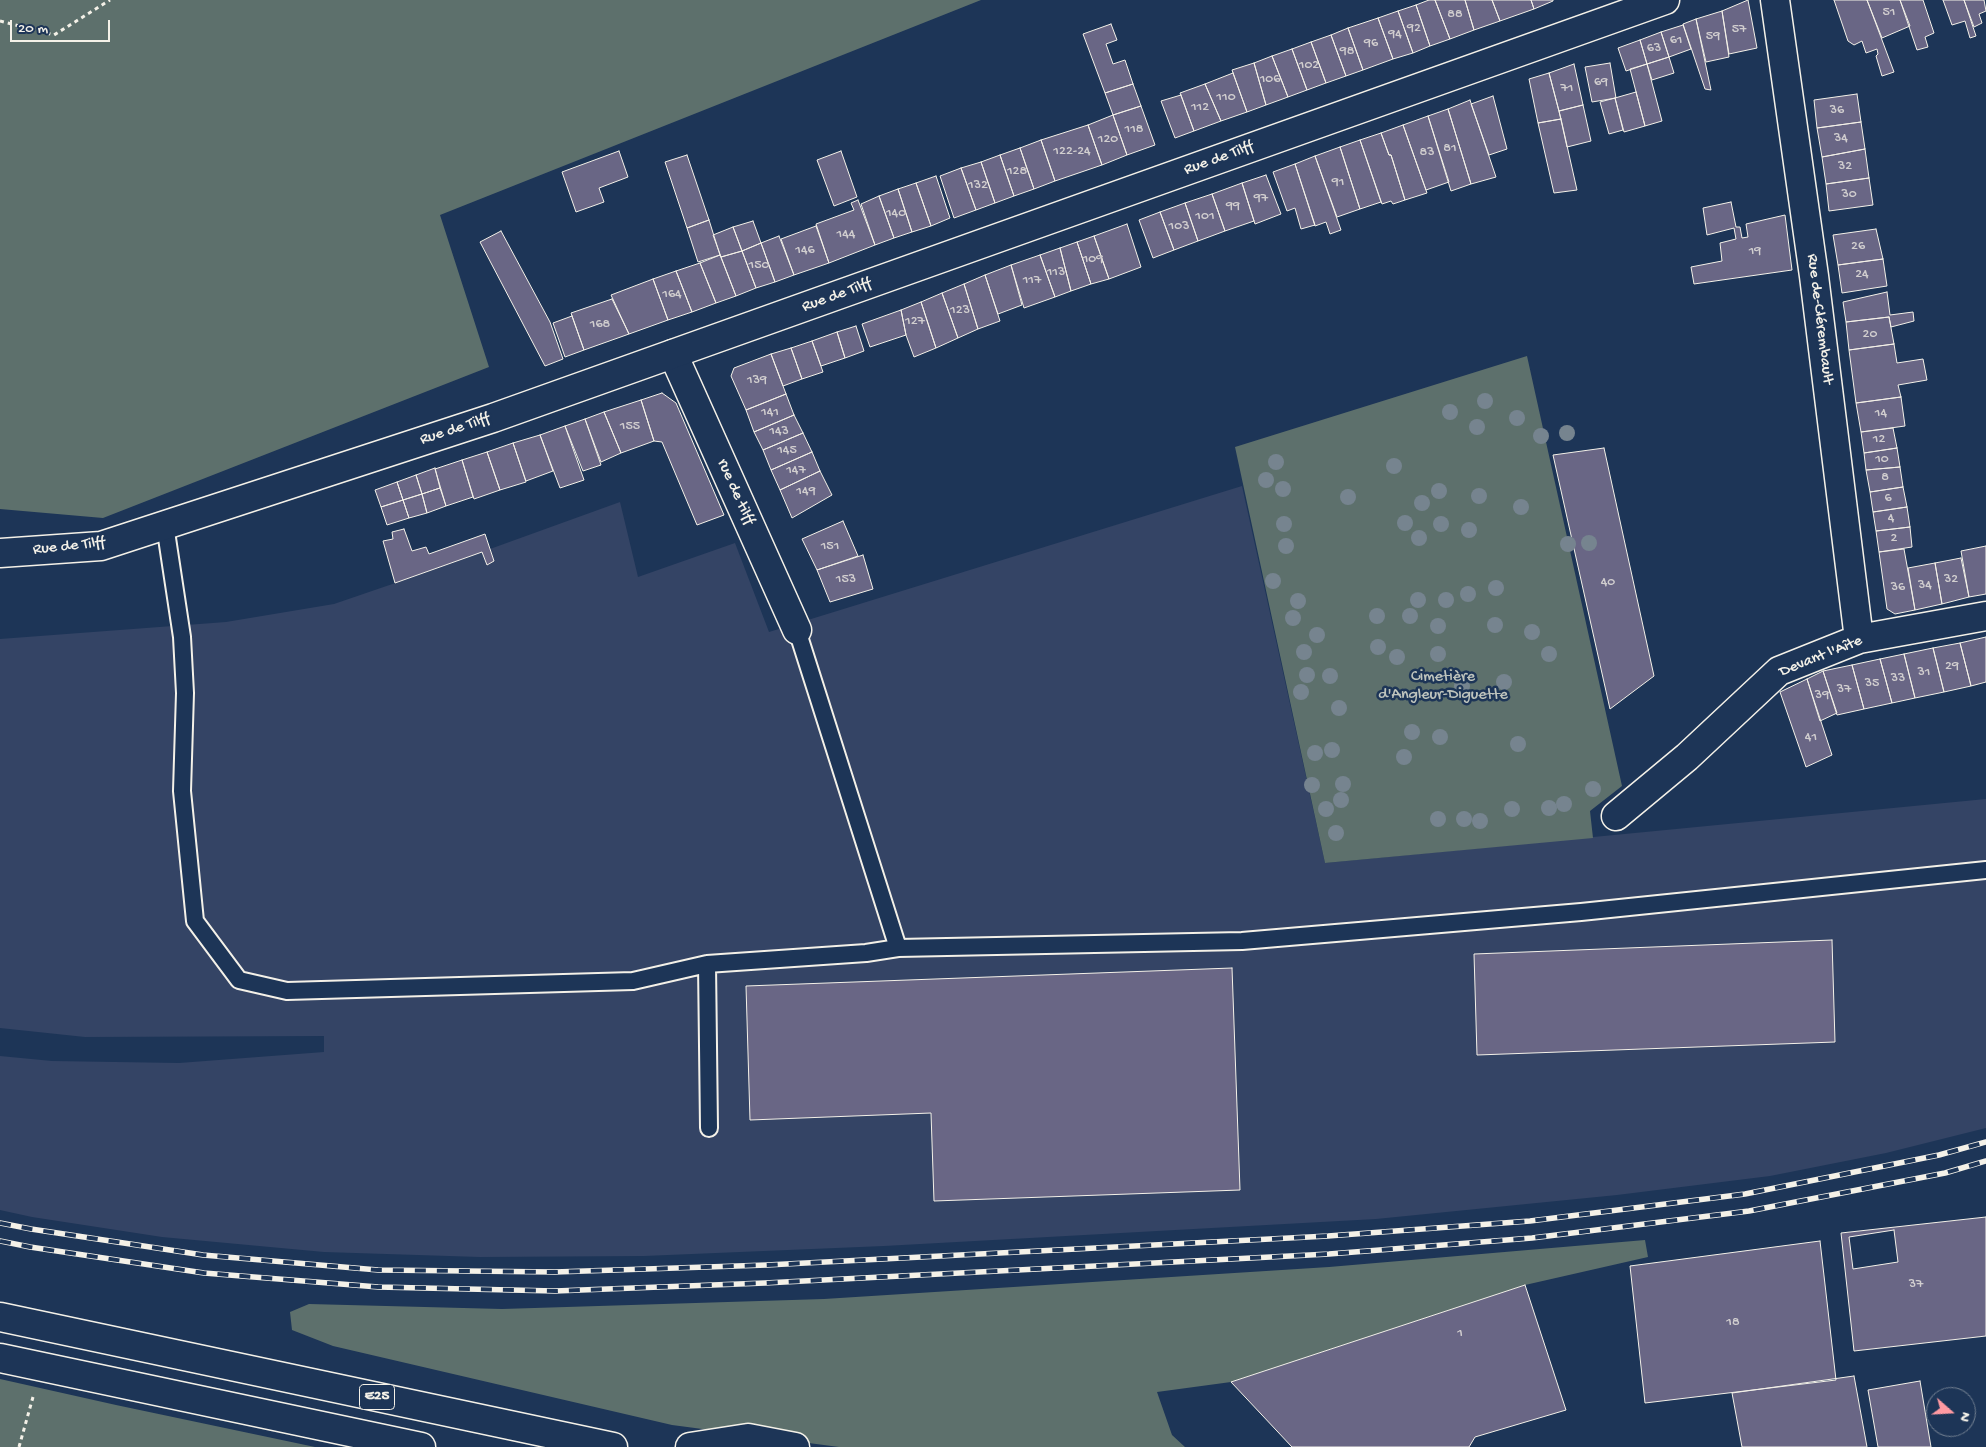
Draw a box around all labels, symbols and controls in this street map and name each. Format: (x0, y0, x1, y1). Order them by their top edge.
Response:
house number: 51 (1882, 5, 1896, 21)
house number: 88 (1447, 7, 1463, 23)
scale bar (12, 10, 112, 42)
text: 20 m (18, 20, 48, 38)
house number: 92 (1407, 21, 1421, 37)
house number: 57 (1732, 22, 1746, 38)
house number: 94 (1388, 27, 1402, 43)
house number: 59 (1706, 29, 1720, 45)
house number: 61 (1670, 33, 1682, 49)
house number: 96 (1364, 36, 1378, 52)
house number: 63 (1647, 41, 1661, 57)
house number: 98 (1340, 44, 1354, 60)
house number: 102 (1299, 58, 1319, 74)
house number: 106 (1260, 72, 1280, 88)
house number: 69 (1594, 75, 1608, 91)
house number: 71 (1561, 81, 1573, 97)
house number: 110 (1216, 90, 1236, 106)
house number: 112 (1191, 100, 1209, 116)
house number: 36 (1830, 103, 1844, 119)
house number: 118 (1125, 122, 1143, 138)
house number: 34 (1834, 131, 1848, 147)
house number: 120 (1098, 132, 1118, 148)
street label: Rue de Tilff (1182, 138, 1256, 180)
house number: 81 (1443, 141, 1457, 157)
house number: 122-24 (1053, 144, 1091, 160)
house number: 83 (1420, 145, 1434, 161)
house number: 32 (1838, 159, 1852, 175)
house number: 128 (1007, 164, 1027, 180)
house number: 91 (1332, 175, 1344, 191)
house number: 132 (968, 178, 988, 194)
house number: 30 (1841, 187, 1857, 203)
house number: 97 (1254, 191, 1268, 207)
house number: 99 (1226, 199, 1240, 215)
house number: 140 (886, 206, 906, 222)
house number: 101 (1195, 209, 1215, 225)
house number: 103 (1169, 219, 1189, 235)
house number: 144 (837, 227, 855, 243)
house number: 26 (1851, 239, 1865, 255)
house number: 146 (795, 243, 815, 259)
house number: 19 (1749, 244, 1761, 260)
house number: 109 (1083, 252, 1103, 268)
street label: Rue de-Clérembault (1801, 253, 1837, 385)
house number: 150 (749, 258, 769, 274)
house number: 113 (1047, 265, 1065, 281)
house number: 24 (1855, 267, 1869, 283)
house number: 117 (1023, 273, 1041, 289)
street label: Rue de Tilff (800, 275, 874, 317)
house number: 164 (662, 287, 682, 303)
house number: 123 (950, 303, 970, 319)
house number: 127 (905, 314, 925, 330)
house number: 168 (590, 317, 610, 333)
house number: 20 (1863, 327, 1877, 343)
house number: 139 (747, 373, 767, 389)
house number: 141 (761, 405, 779, 421)
house number: 14 (1875, 406, 1887, 422)
street label: Rue de Tilff (418, 410, 492, 450)
house number: 155 (620, 419, 640, 435)
house number: 143 (769, 424, 789, 440)
house number: 12 (1873, 432, 1885, 448)
house number: 145 (777, 443, 797, 459)
house number: 10 (1875, 452, 1889, 468)
street label: rue de tilff (712, 456, 758, 528)
house number: 147 (786, 463, 806, 479)
house number: 8 (1881, 470, 1889, 486)
house number: 149 (796, 484, 816, 500)
house number: 6 (1884, 491, 1892, 507)
house number: 4 (1888, 511, 1894, 527)
house number: 2 (1891, 531, 1897, 547)
street label: Rue de Tilff (32, 534, 106, 560)
house number: 151 (821, 539, 839, 555)
house number: 153 (836, 572, 856, 588)
house number: 32 (1944, 572, 1958, 588)
house number: 40 (1601, 575, 1615, 591)
house number: 34 (1918, 578, 1932, 594)
house number: 36 (1891, 580, 1905, 596)
street label: Devant l'Aîte (1777, 632, 1865, 682)
house number: 29 (1945, 659, 1959, 675)
house number: 31 (1918, 665, 1930, 681)
park label: Cimetière d'Angleur-Diguette (1378, 668, 1508, 706)
house number: 33 (1891, 671, 1905, 687)
house number: 35 (1865, 676, 1879, 692)
house number: 37 (1837, 682, 1851, 698)
house number: 39 (1815, 688, 1829, 704)
house number: 41 (1805, 730, 1817, 746)
house number: 37 (1909, 1277, 1923, 1293)
house number: 18 (1726, 1315, 1740, 1331)
house number: 1 (1457, 1326, 1463, 1342)
road number: E25 (360, 1384, 394, 1410)
north arrow (1926, 1387, 1976, 1437)
text: N (1955, 1410, 1974, 1424)

